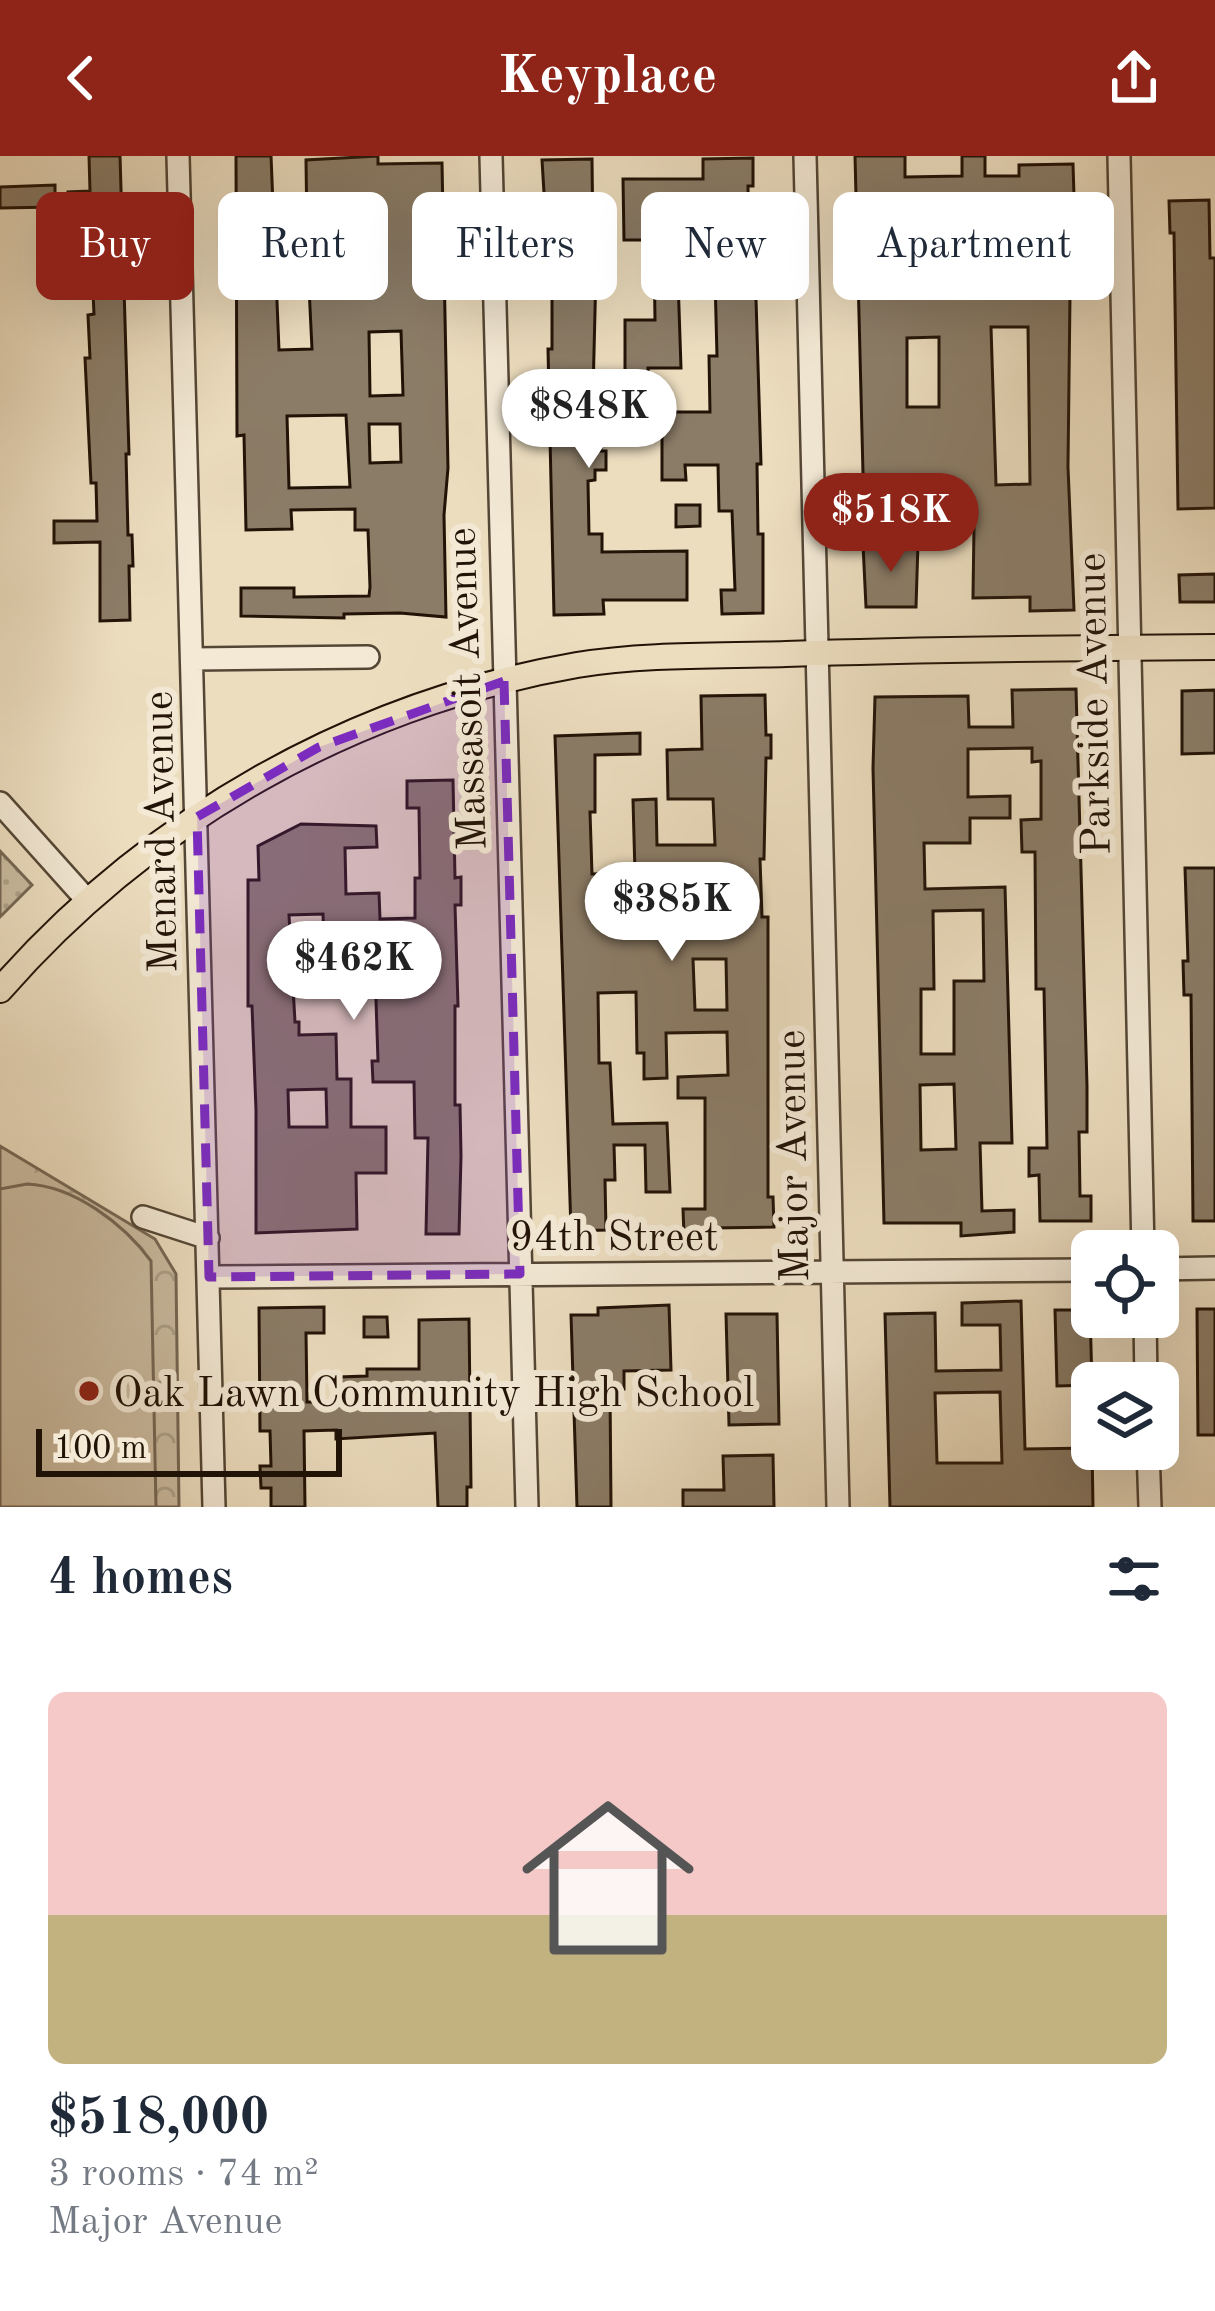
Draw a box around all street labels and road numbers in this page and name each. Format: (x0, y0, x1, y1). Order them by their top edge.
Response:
street label: Massasoit Avenue (442, 527, 496, 851)
street label: Parkside Avenue (1072, 552, 1120, 856)
street label: Menard Avenue (140, 690, 186, 973)
street label: Major Avenue (772, 1029, 818, 1283)
street label: 94th Street (509, 1218, 719, 1260)

